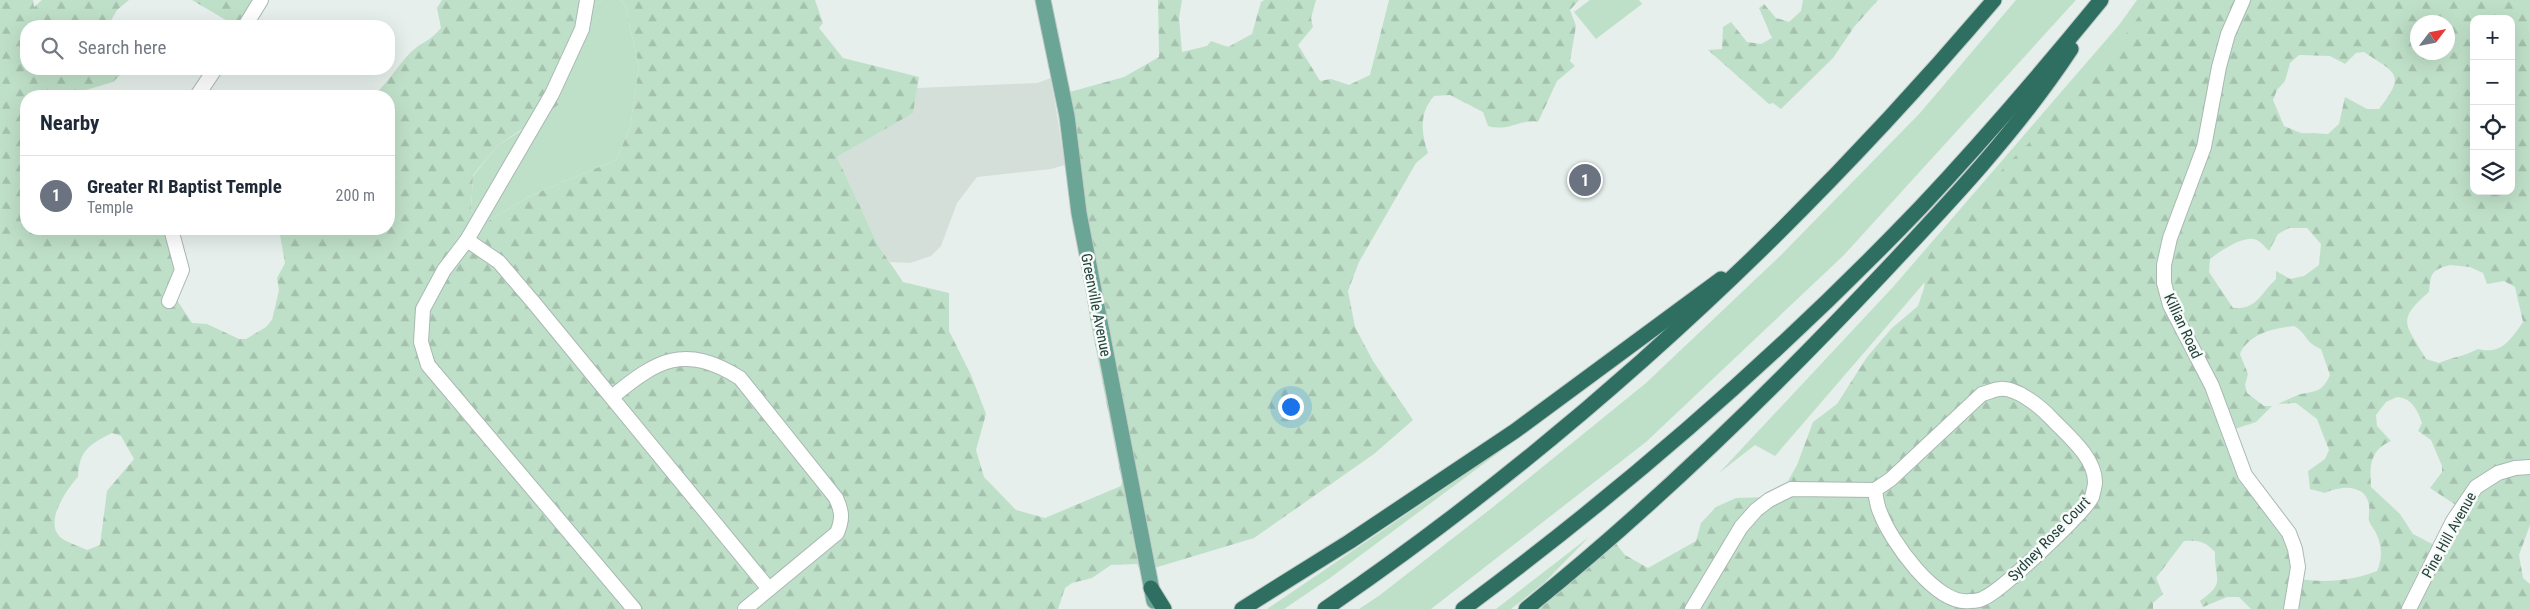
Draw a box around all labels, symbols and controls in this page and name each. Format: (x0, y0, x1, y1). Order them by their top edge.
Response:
north arrow (2410, 15, 2455, 60)
map controls (2470, 15, 2515, 195)
button: + (2470, 15, 2515, 60)
search box (20, 20, 395, 75)
icon: search (38, 34, 66, 62)
text: Search here (78, 36, 166, 59)
button: − (2470, 60, 2515, 105)
button: locate (2470, 105, 2515, 150)
text: Nearby (40, 111, 99, 135)
button: layers (2470, 150, 2515, 195)
pin: 1 (1569, 161, 1601, 199)
text: Greater RI Baptist Temple (87, 175, 282, 198)
text: 1 (52, 186, 60, 205)
text: 200 m (336, 186, 375, 205)
text: Temple (87, 198, 133, 217)
street label: Greenville Avenue (1077, 252, 1115, 358)
street label: Killian Road (2160, 290, 2206, 362)
your location (1278, 394, 1304, 420)
street label: Pine Hill Avenue (2418, 489, 2480, 581)
street label: Sydney Rose Court (2004, 493, 2094, 585)

